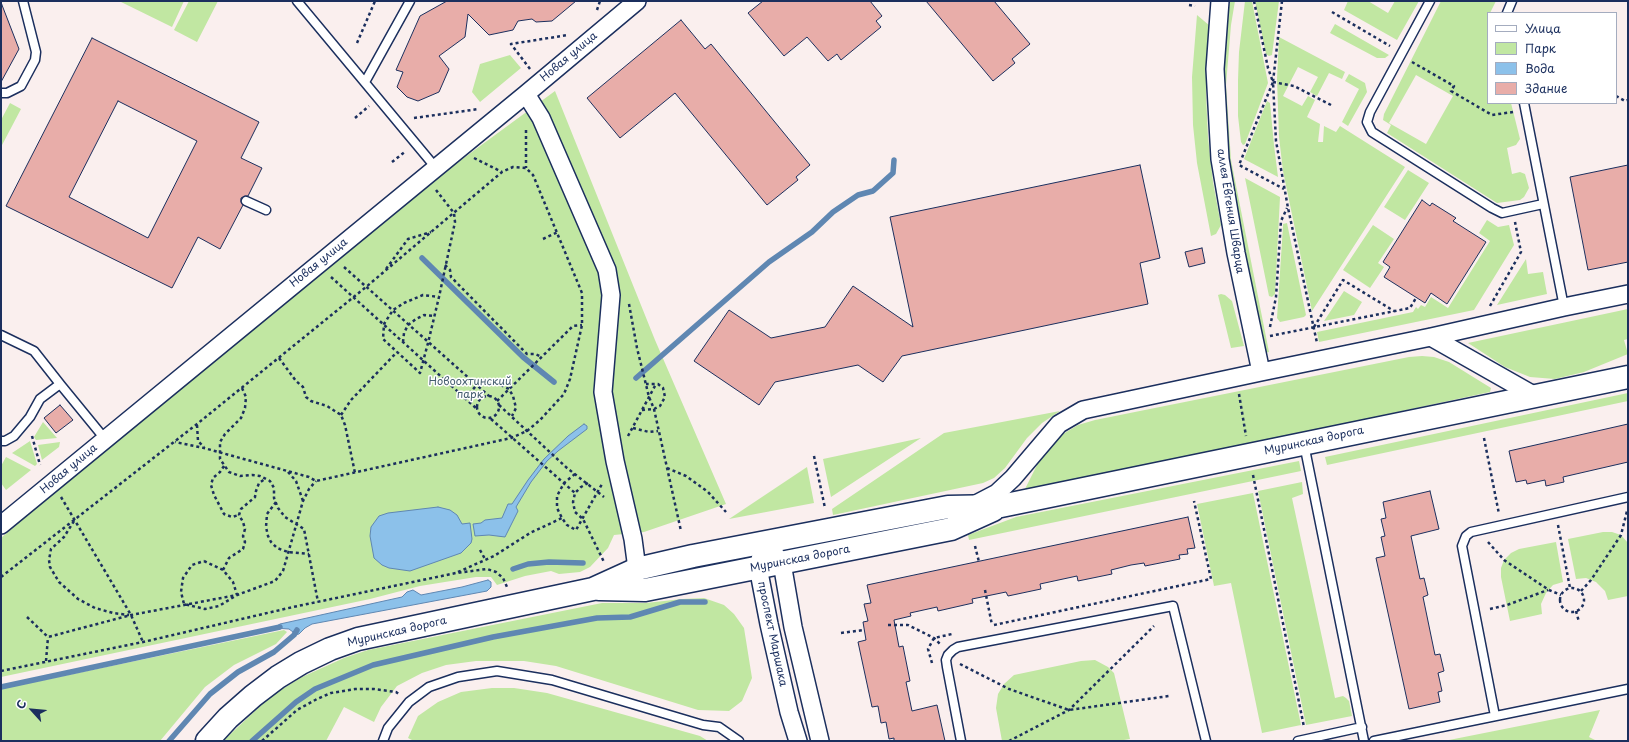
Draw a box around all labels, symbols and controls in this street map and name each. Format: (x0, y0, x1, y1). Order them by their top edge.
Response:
legend (1487, 12, 1617, 104)
text: Улица (1525, 19, 1561, 37)
street label: Новая улица (538, 29, 600, 85)
text: Парк (1525, 39, 1556, 57)
text: Вода (1525, 59, 1555, 77)
text: Здание (1525, 79, 1567, 97)
street label: аллея Евгения Шварца (1214, 148, 1246, 274)
street label: Новая улица (288, 236, 350, 290)
park label: Новоохтинский парк (429, 375, 511, 401)
street label: Муринская дорога (1263, 424, 1365, 458)
street label: Новая улица (38, 441, 100, 497)
street label: Муринская дорога (749, 543, 851, 575)
street label: проспект Маршака (754, 580, 790, 688)
street label: Муринская дорога (346, 614, 448, 650)
north arrow (12, 690, 52, 730)
text: С (11, 697, 30, 712)

